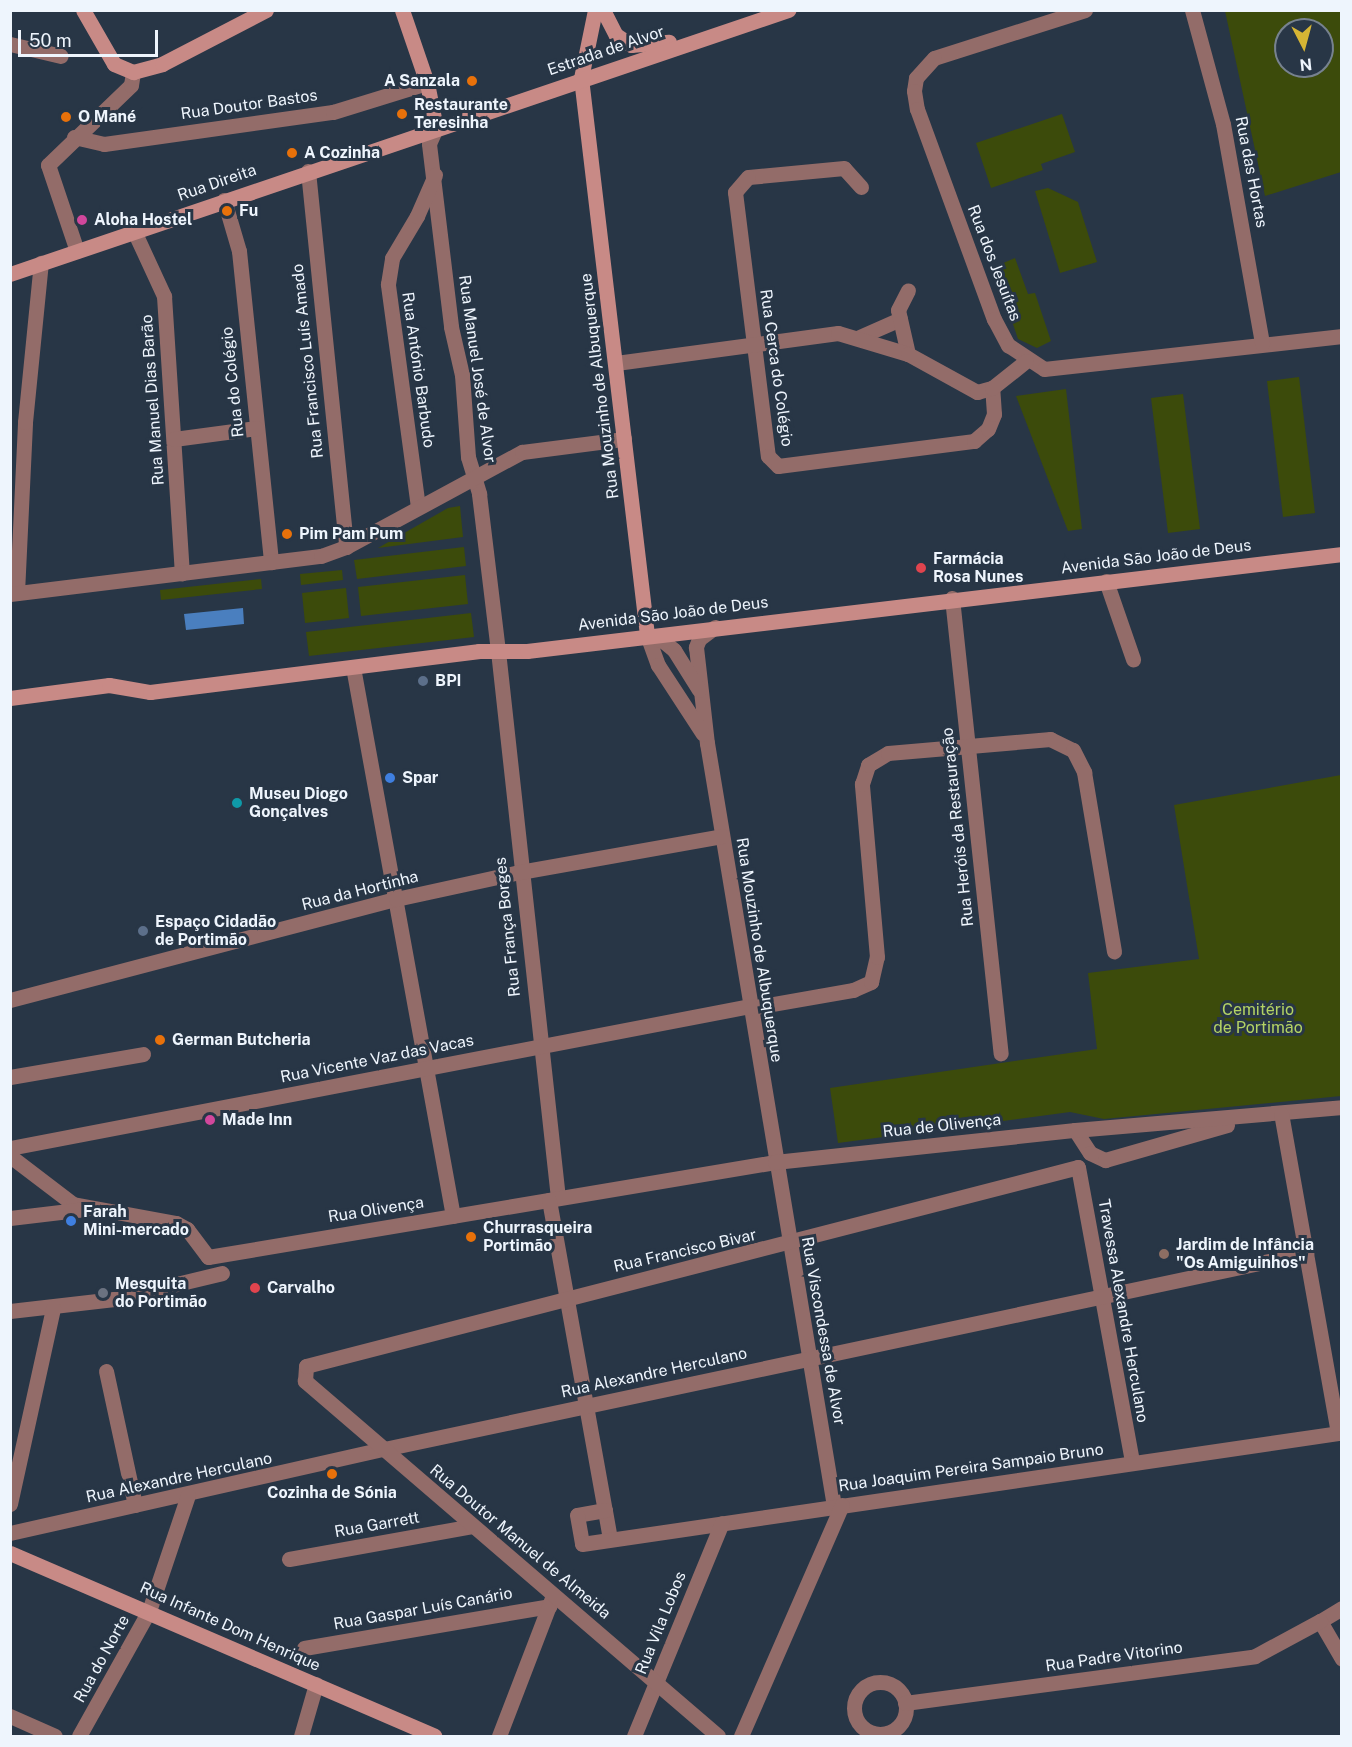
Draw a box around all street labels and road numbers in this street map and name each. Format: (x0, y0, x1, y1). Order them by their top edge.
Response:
street label: Estrada de Alvor (545, 22, 667, 80)
street label: Rua Doutor Bastos (179, 86, 319, 124)
street label: Rua das Hortas (1231, 115, 1271, 229)
street label: Rua Direita (175, 161, 259, 205)
street label: Rua dos Jesuítas (963, 202, 1025, 324)
street label: Rua Francisco Luís Amado (288, 263, 328, 459)
street label: Rua Mouzinho de Albuquerque (577, 272, 623, 500)
street label: Rua Manuel José de Alvor (454, 274, 500, 464)
street label: Rua Cerca do Colégio (755, 288, 797, 448)
street label: Rua António Barbudo (398, 291, 438, 449)
street label: Rua Manuel Dias Barão (137, 314, 169, 486)
street label: Rua do Colégio (218, 325, 248, 439)
street label: Avenida São João de Deus (1059, 536, 1253, 578)
street label: Avenida São João de Deus (576, 593, 770, 635)
street label: Rua Heróis da Restauração (938, 726, 978, 928)
street label: Rua Mouzinho de Albuquerque (732, 836, 786, 1064)
street label: Rua França Borges (491, 856, 525, 998)
street label: Rua da Hortinha (300, 867, 420, 915)
street label: Rua Vicente Vaz das Vacas (278, 1031, 476, 1087)
street label: Rua de Olivença (882, 1110, 1002, 1142)
street label: Rua Olivença (327, 1193, 425, 1227)
street label: Travessa Alexandre Herculano (1094, 1198, 1152, 1424)
street label: Rua Francisco Bivar (612, 1225, 758, 1277)
street label: Rua Viscondessa de Alvor (797, 1235, 849, 1427)
street label: Rua Alexandre Herculano (559, 1344, 749, 1402)
street label: Rua Joaquim Pereira Sampaio Bruno (837, 1440, 1105, 1496)
street label: Rua Alexandre Herculano (84, 1449, 274, 1507)
street label: Rua Doutor Manuel de Almeida (426, 1461, 614, 1623)
street label: Rua Garrett (333, 1508, 421, 1542)
street label: Rua Vila Lobos (632, 1569, 690, 1677)
street label: Rua Infante Dom Henrique (137, 1578, 323, 1676)
street label: Rua Gaspar Luís Canário (332, 1584, 514, 1634)
street label: Rua do Norte (70, 1612, 134, 1706)
street label: Rua Padre Vitorino (1044, 1638, 1184, 1676)

